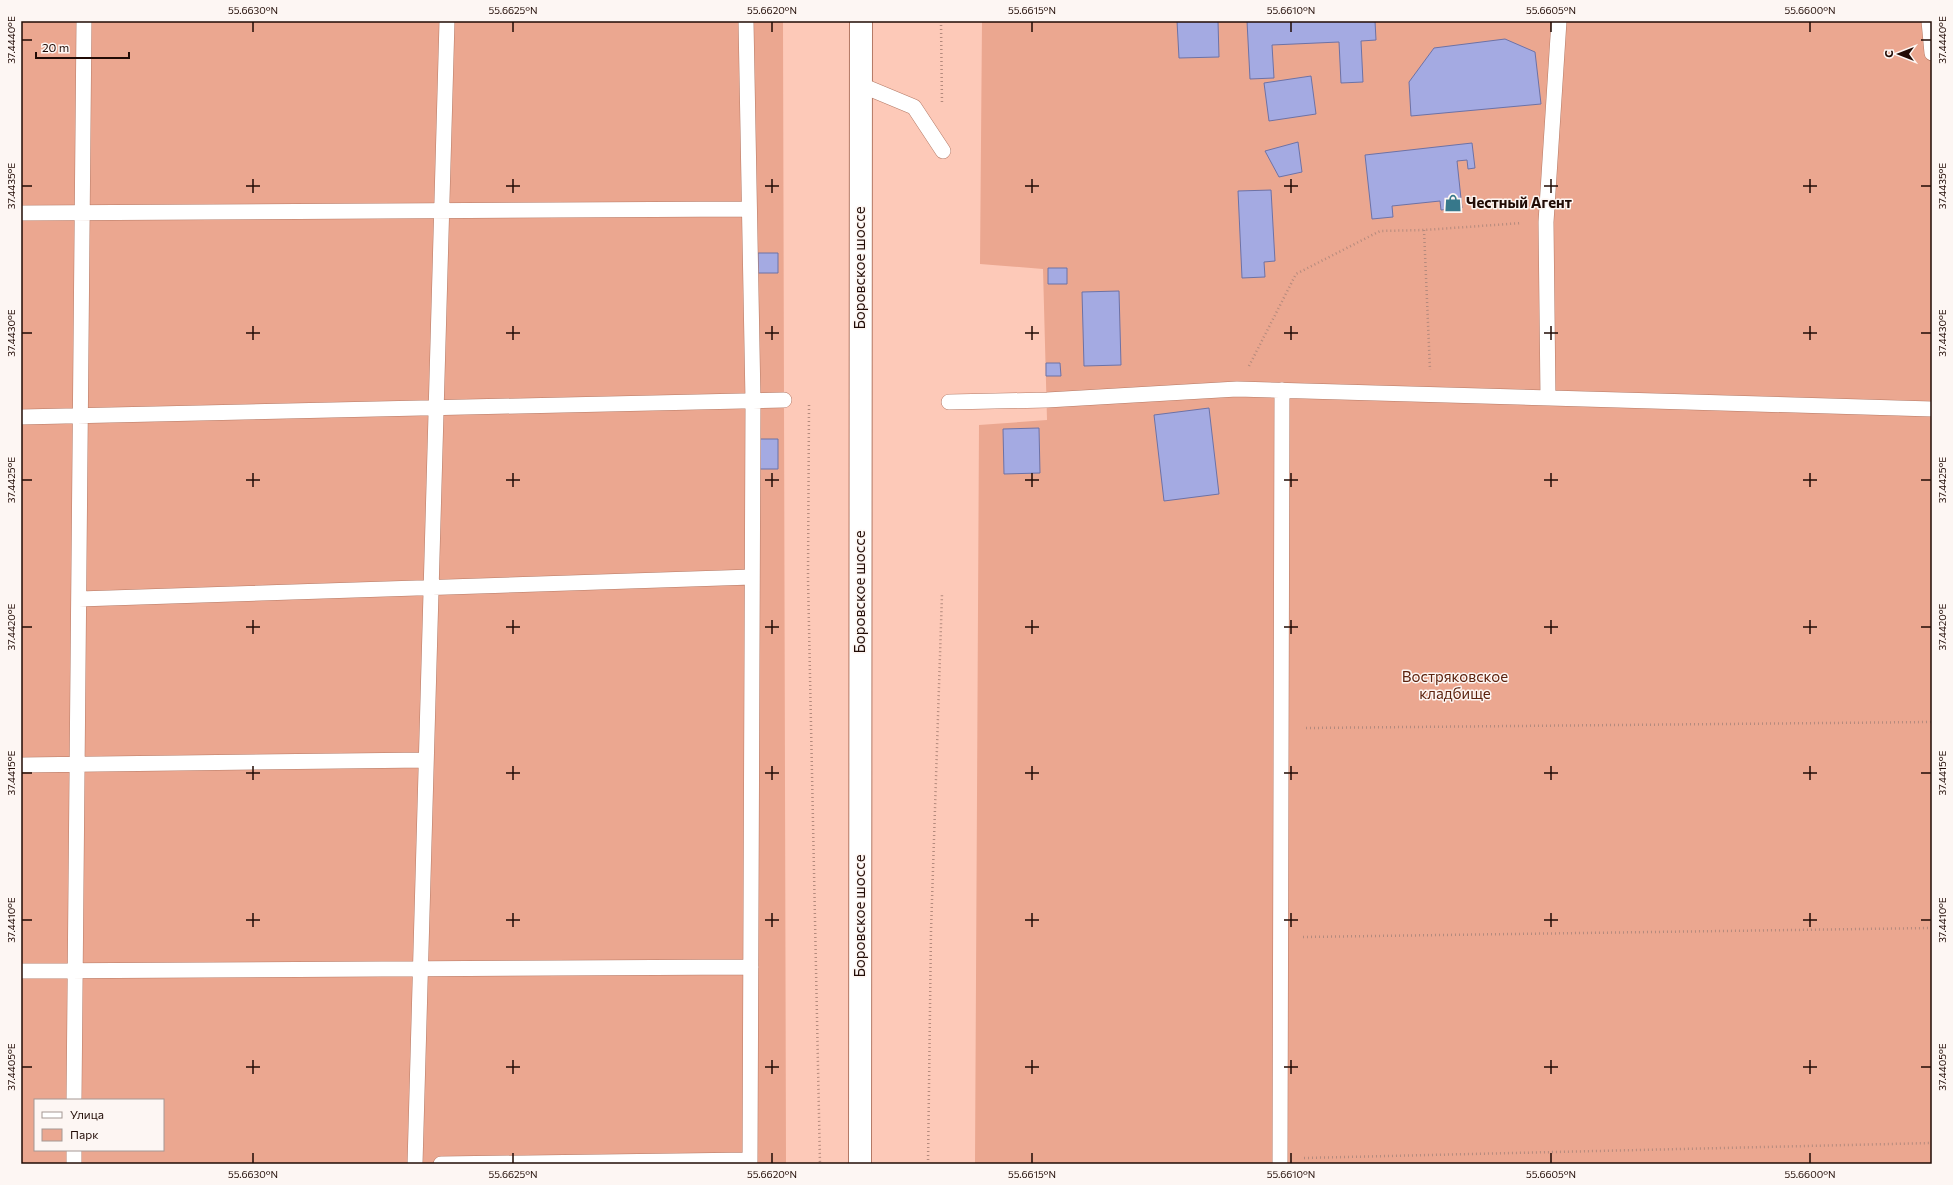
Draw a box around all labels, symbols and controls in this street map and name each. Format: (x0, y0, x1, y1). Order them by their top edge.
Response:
text: 55.6630°N (228, 4, 278, 16)
text: 55.6625°N (488, 4, 538, 16)
text: 55.6620°N (747, 4, 797, 16)
text: 55.6615°N (1008, 4, 1056, 16)
text: 55.6610°N (1267, 4, 1315, 16)
text: 55.6605°N (1526, 4, 1576, 16)
text: 55.6600°N (1785, 4, 1835, 16)
text: 37.4440°E (5, 16, 17, 64)
text: 37.4440°E (1936, 16, 1948, 64)
scale bar (36, 34, 129, 60)
north arrow (1879, 34, 1919, 74)
text: 20 m (42, 40, 69, 54)
text: С (1882, 50, 1895, 58)
text: 37.4435°E (5, 163, 17, 209)
text: 37.4435°E (1936, 163, 1948, 209)
shop icon: Честный Агент (1443, 193, 1463, 213)
place label: Честный Агент (1466, 193, 1572, 211)
street label: Боровское шоссе (850, 206, 868, 330)
text: 37.4430°E (5, 309, 17, 357)
text: 37.4430°E (1936, 309, 1948, 357)
text: 37.4425°E (5, 457, 17, 503)
text: 37.4425°E (1936, 457, 1948, 503)
street label: Боровское шоссе (850, 530, 868, 654)
text: 37.4420°E (5, 603, 17, 651)
text: 37.4420°E (1936, 603, 1948, 651)
park label: Востряковское кладбище (1402, 667, 1508, 702)
text: 37.4415°E (5, 751, 17, 795)
text: 37.4415°E (1936, 751, 1948, 795)
street label: Боровское шоссе (850, 854, 868, 978)
text: 37.4410°E (5, 897, 17, 943)
text: 37.4410°E (1936, 897, 1948, 943)
text: 37.4405°E (5, 1043, 17, 1091)
text: 37.4405°E (1936, 1043, 1948, 1091)
legend (34, 1099, 164, 1151)
text: Улица (70, 1107, 104, 1121)
text: Парк (70, 1127, 99, 1141)
text: 55.6630°N (228, 1168, 278, 1180)
text: 55.6625°N (488, 1168, 538, 1180)
text: 55.6620°N (747, 1168, 797, 1180)
text: 55.6615°N (1008, 1168, 1056, 1180)
text: 55.6610°N (1267, 1168, 1315, 1180)
text: 55.6605°N (1526, 1168, 1576, 1180)
text: 55.6600°N (1785, 1168, 1835, 1180)

